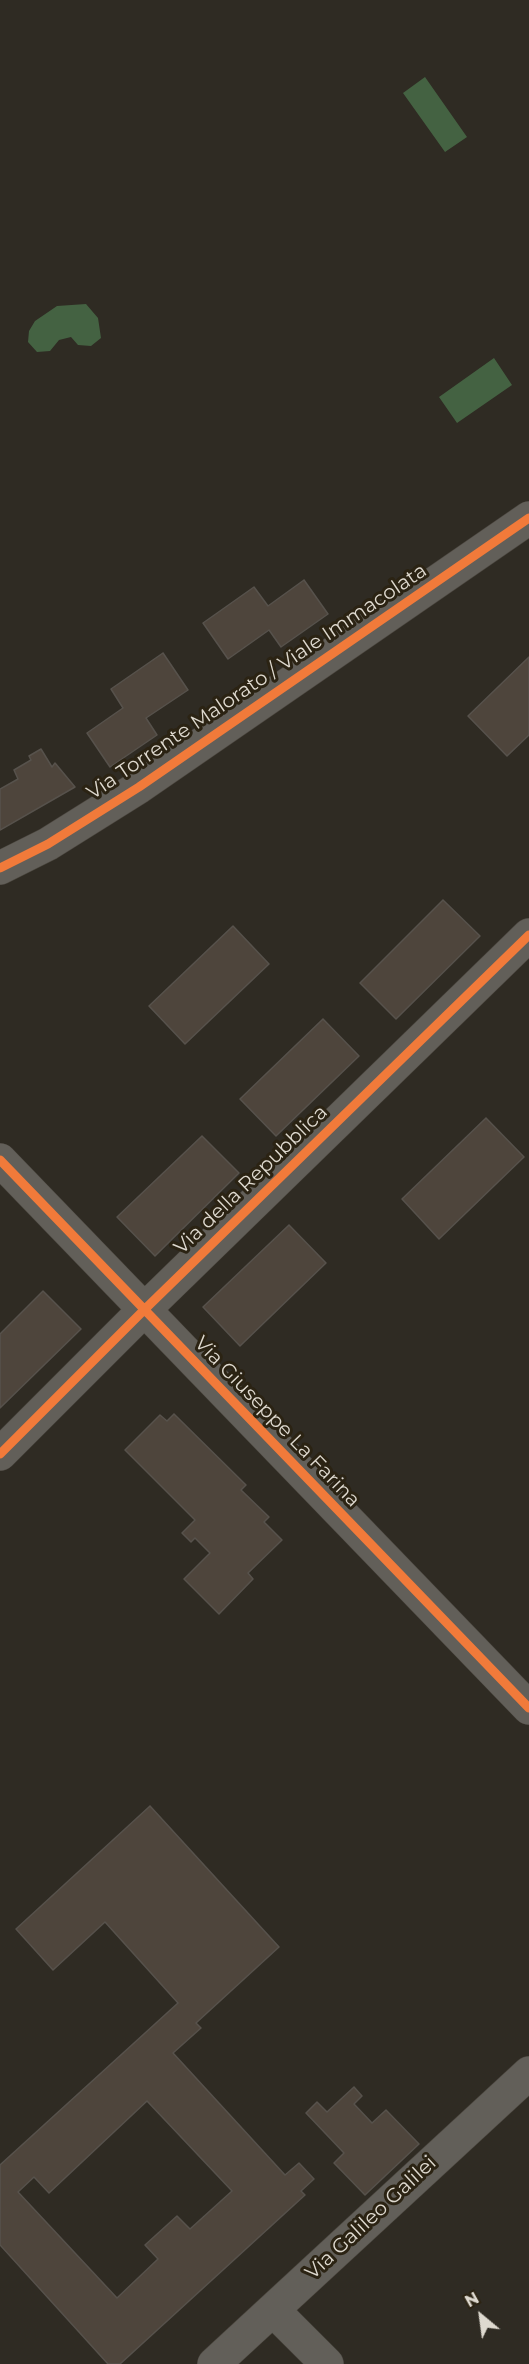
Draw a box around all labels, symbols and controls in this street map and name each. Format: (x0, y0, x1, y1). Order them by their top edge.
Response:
street label: Via Torrente Malorato / Viale Immacolata (83, 559, 431, 805)
street label: Via della Repubblica (169, 1101, 333, 1259)
street label: Via Giuseppe La Farina (189, 1332, 365, 1512)
street label: Via Galileo Galilei (301, 2151, 441, 2285)
north arrow (451, 2286, 511, 2346)
text: N (462, 2288, 482, 2311)

